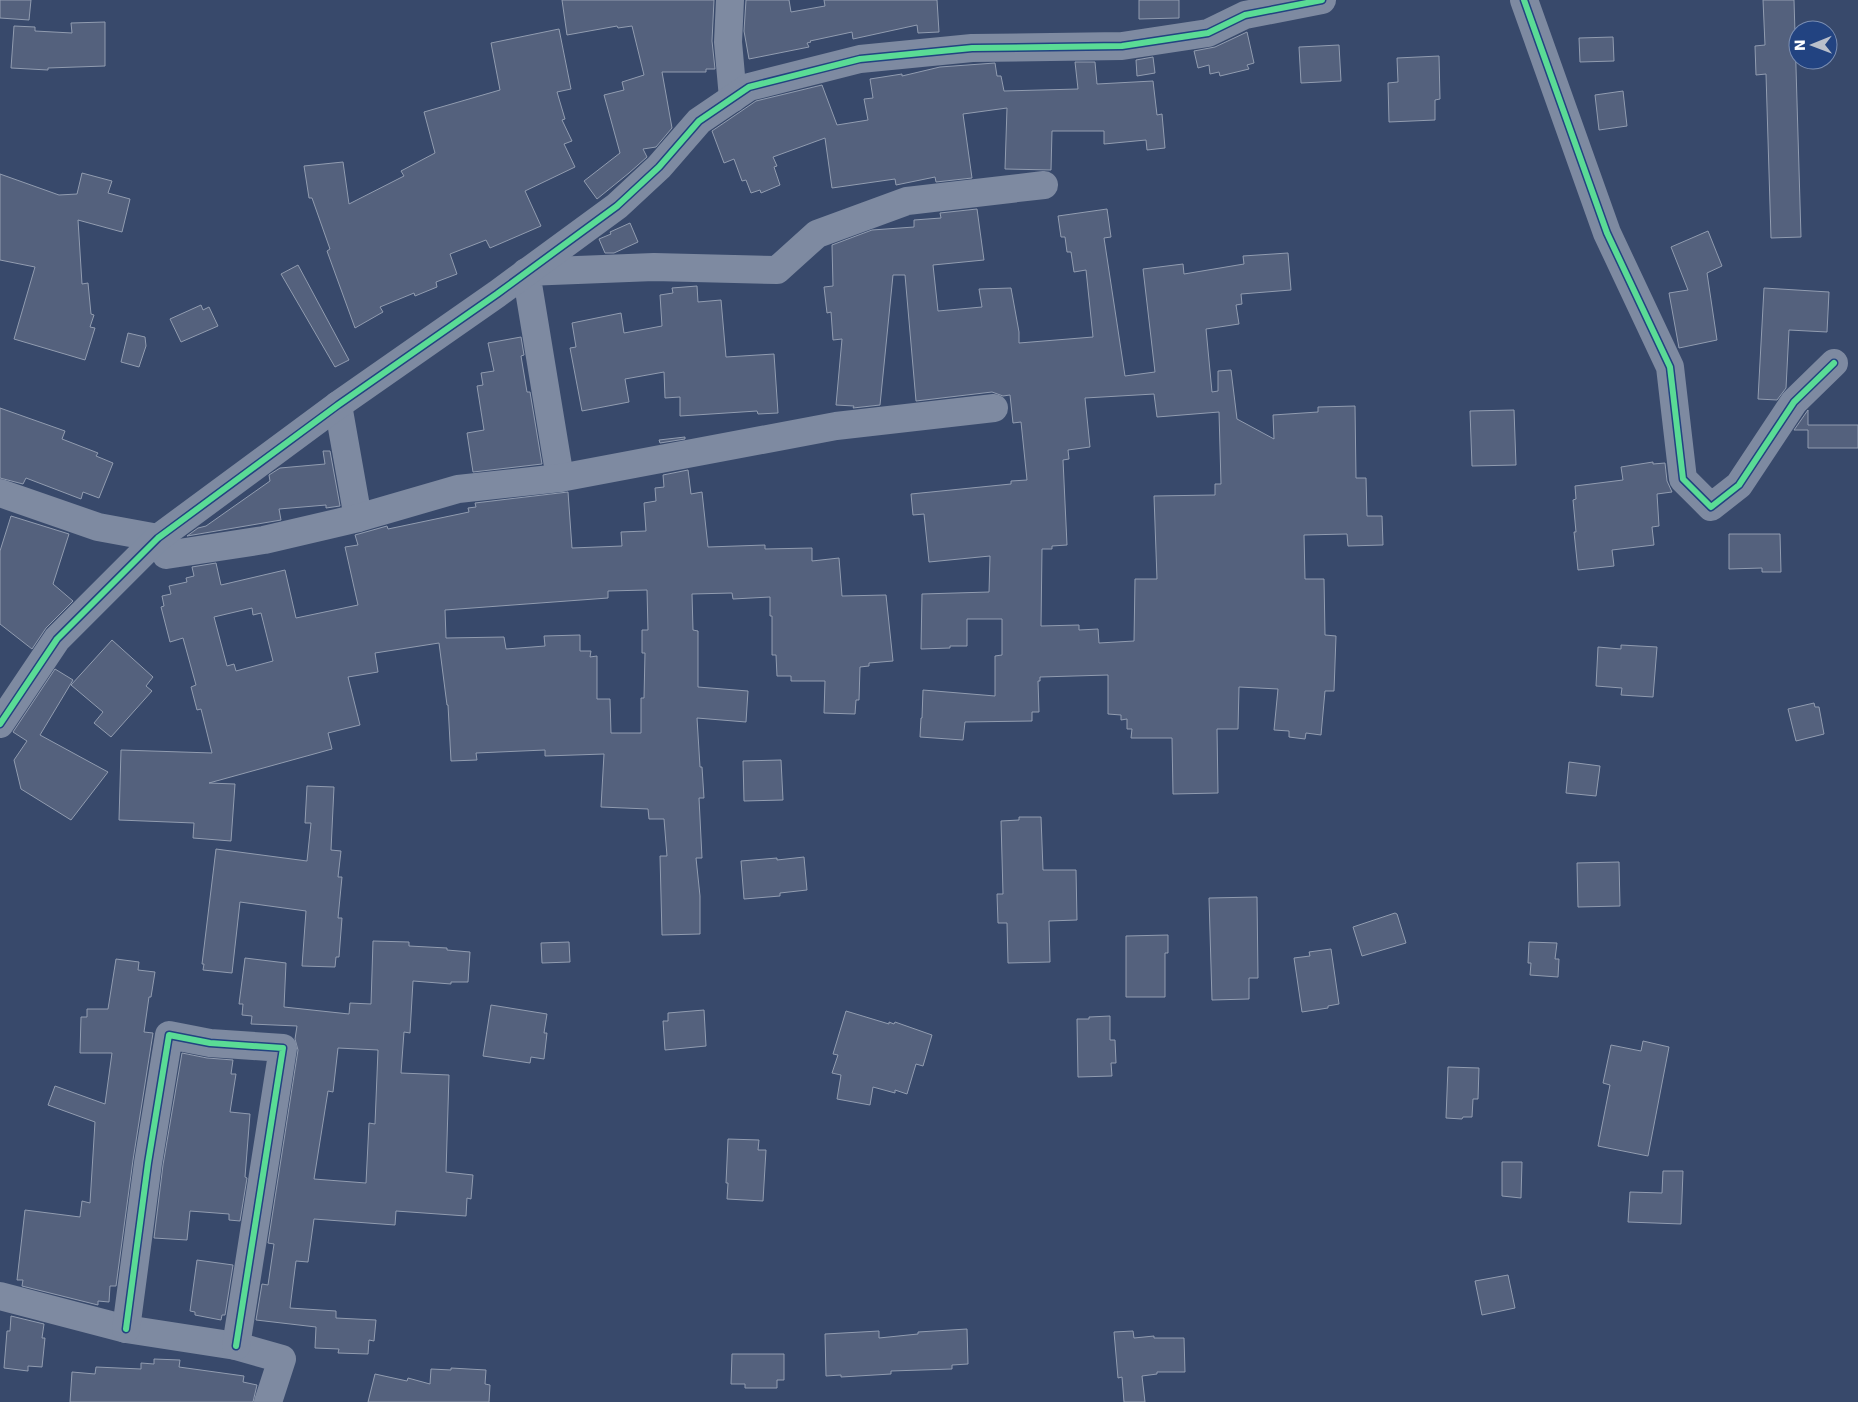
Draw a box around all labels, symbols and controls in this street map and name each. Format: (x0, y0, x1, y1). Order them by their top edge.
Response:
north arrow (1788, 20, 1838, 70)
text: N (1792, 39, 1808, 51)

